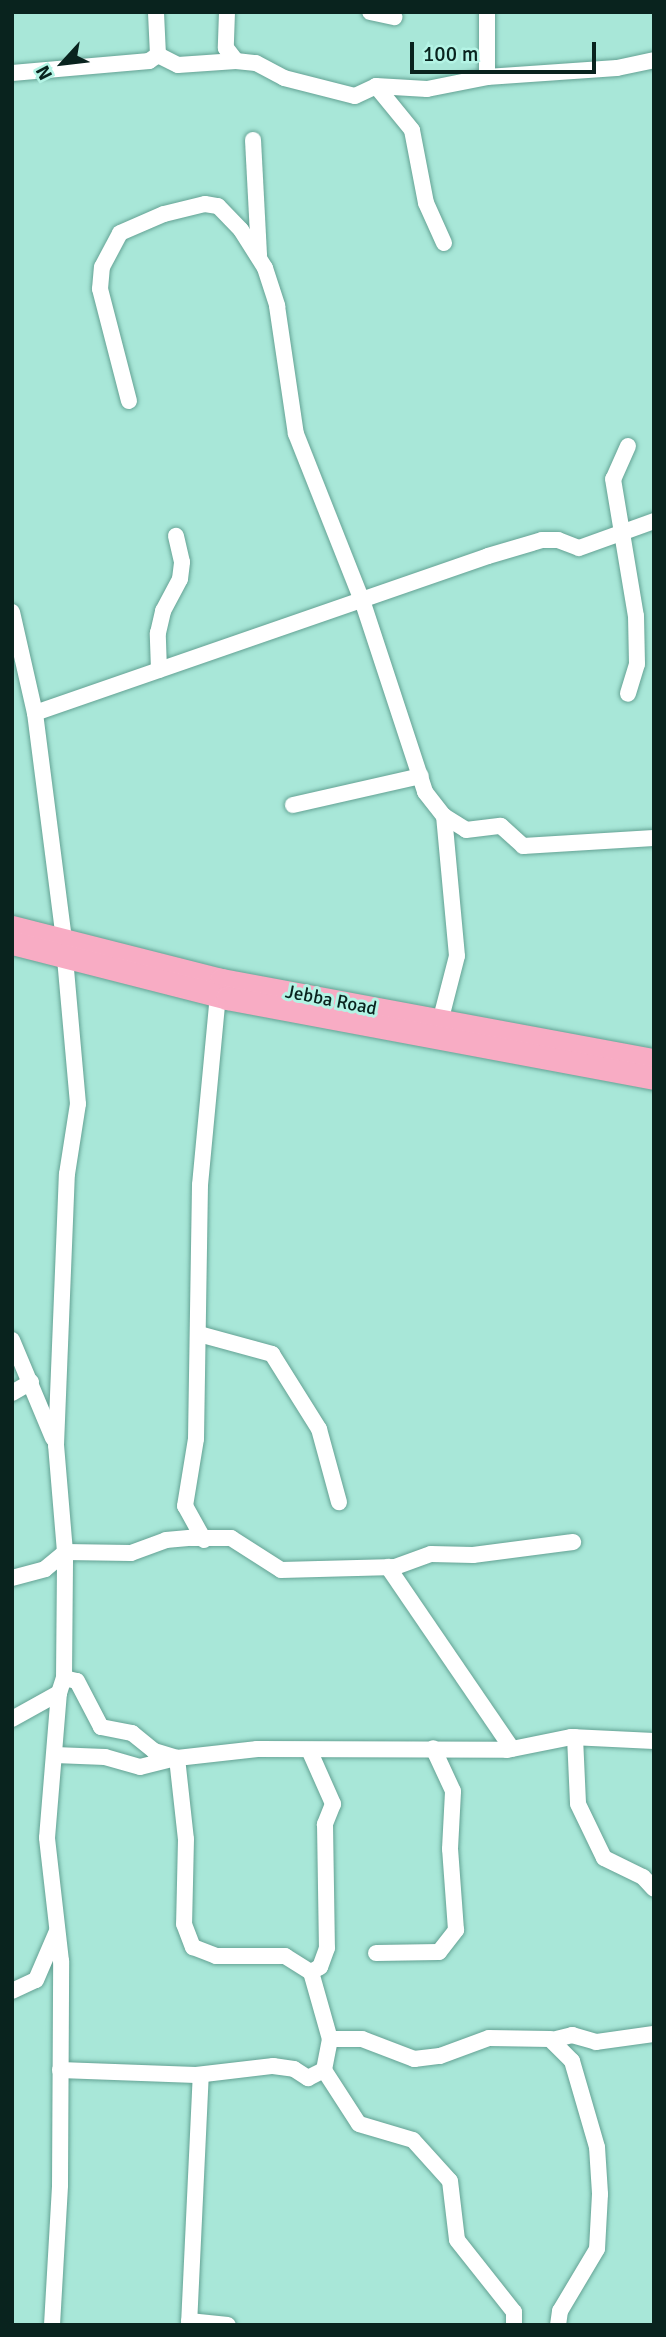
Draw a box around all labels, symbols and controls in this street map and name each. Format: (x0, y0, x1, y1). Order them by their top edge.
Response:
north arrow (28, 28, 98, 98)
scale bar (414, 28, 600, 72)
text: 100 m (423, 41, 478, 67)
text: N (31, 61, 58, 84)
street label: Jebba Road (283, 981, 379, 1021)

